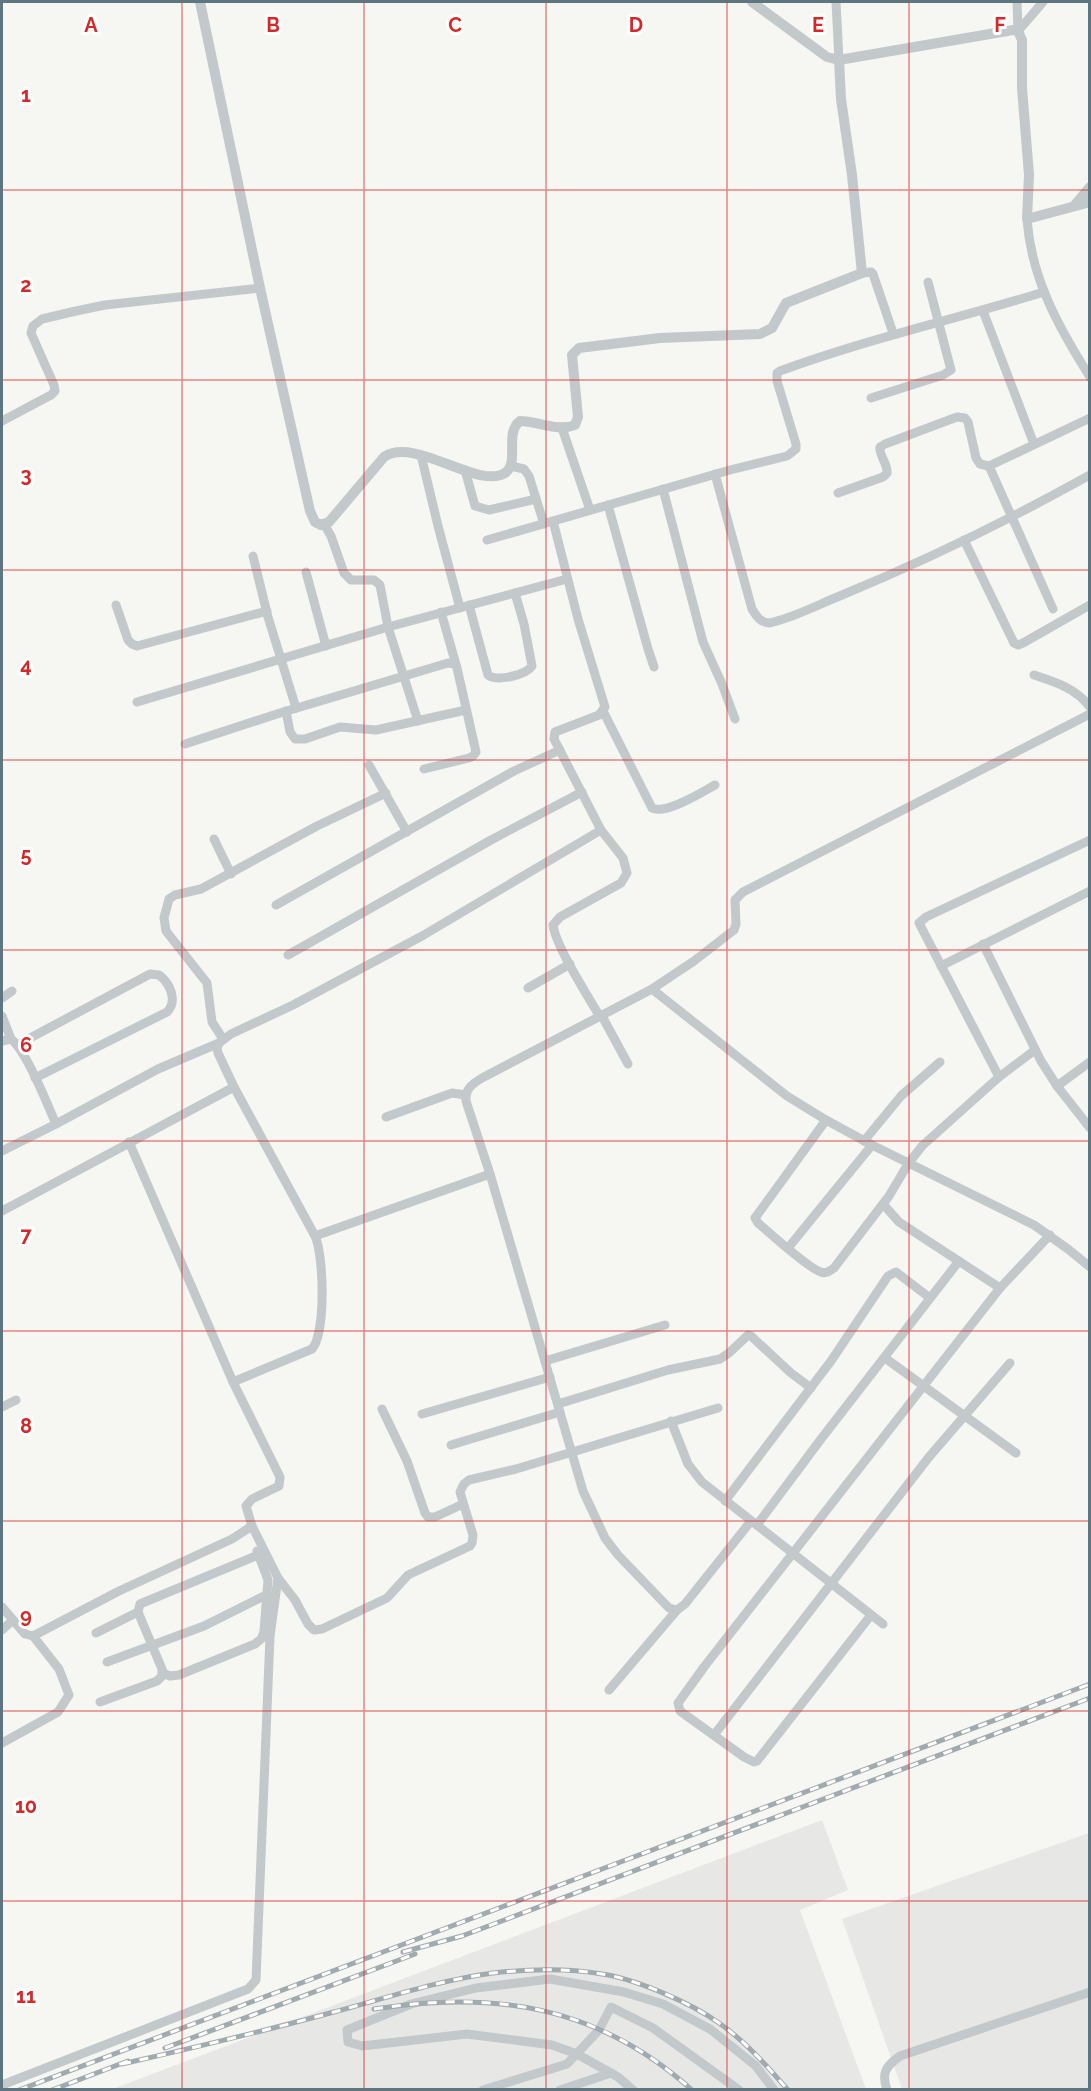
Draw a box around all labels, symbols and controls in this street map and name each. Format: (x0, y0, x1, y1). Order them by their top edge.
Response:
text: A (84, 13, 98, 37)
text: B (266, 13, 280, 37)
text: C (448, 13, 462, 37)
text: D (629, 13, 643, 37)
text: E (812, 13, 824, 37)
text: F (994, 13, 1006, 37)
text: 1 (21, 83, 31, 107)
text: 2 (20, 273, 32, 297)
text: 3 (20, 463, 32, 487)
text: 4 (20, 653, 32, 677)
text: 5 (20, 843, 32, 867)
text: 6 (20, 1033, 32, 1057)
text: 7 (20, 1223, 32, 1247)
text: 8 (20, 1414, 32, 1438)
text: 9 (20, 1604, 32, 1628)
text: 10 (15, 1794, 37, 1818)
text: 11 (16, 1984, 36, 2008)

